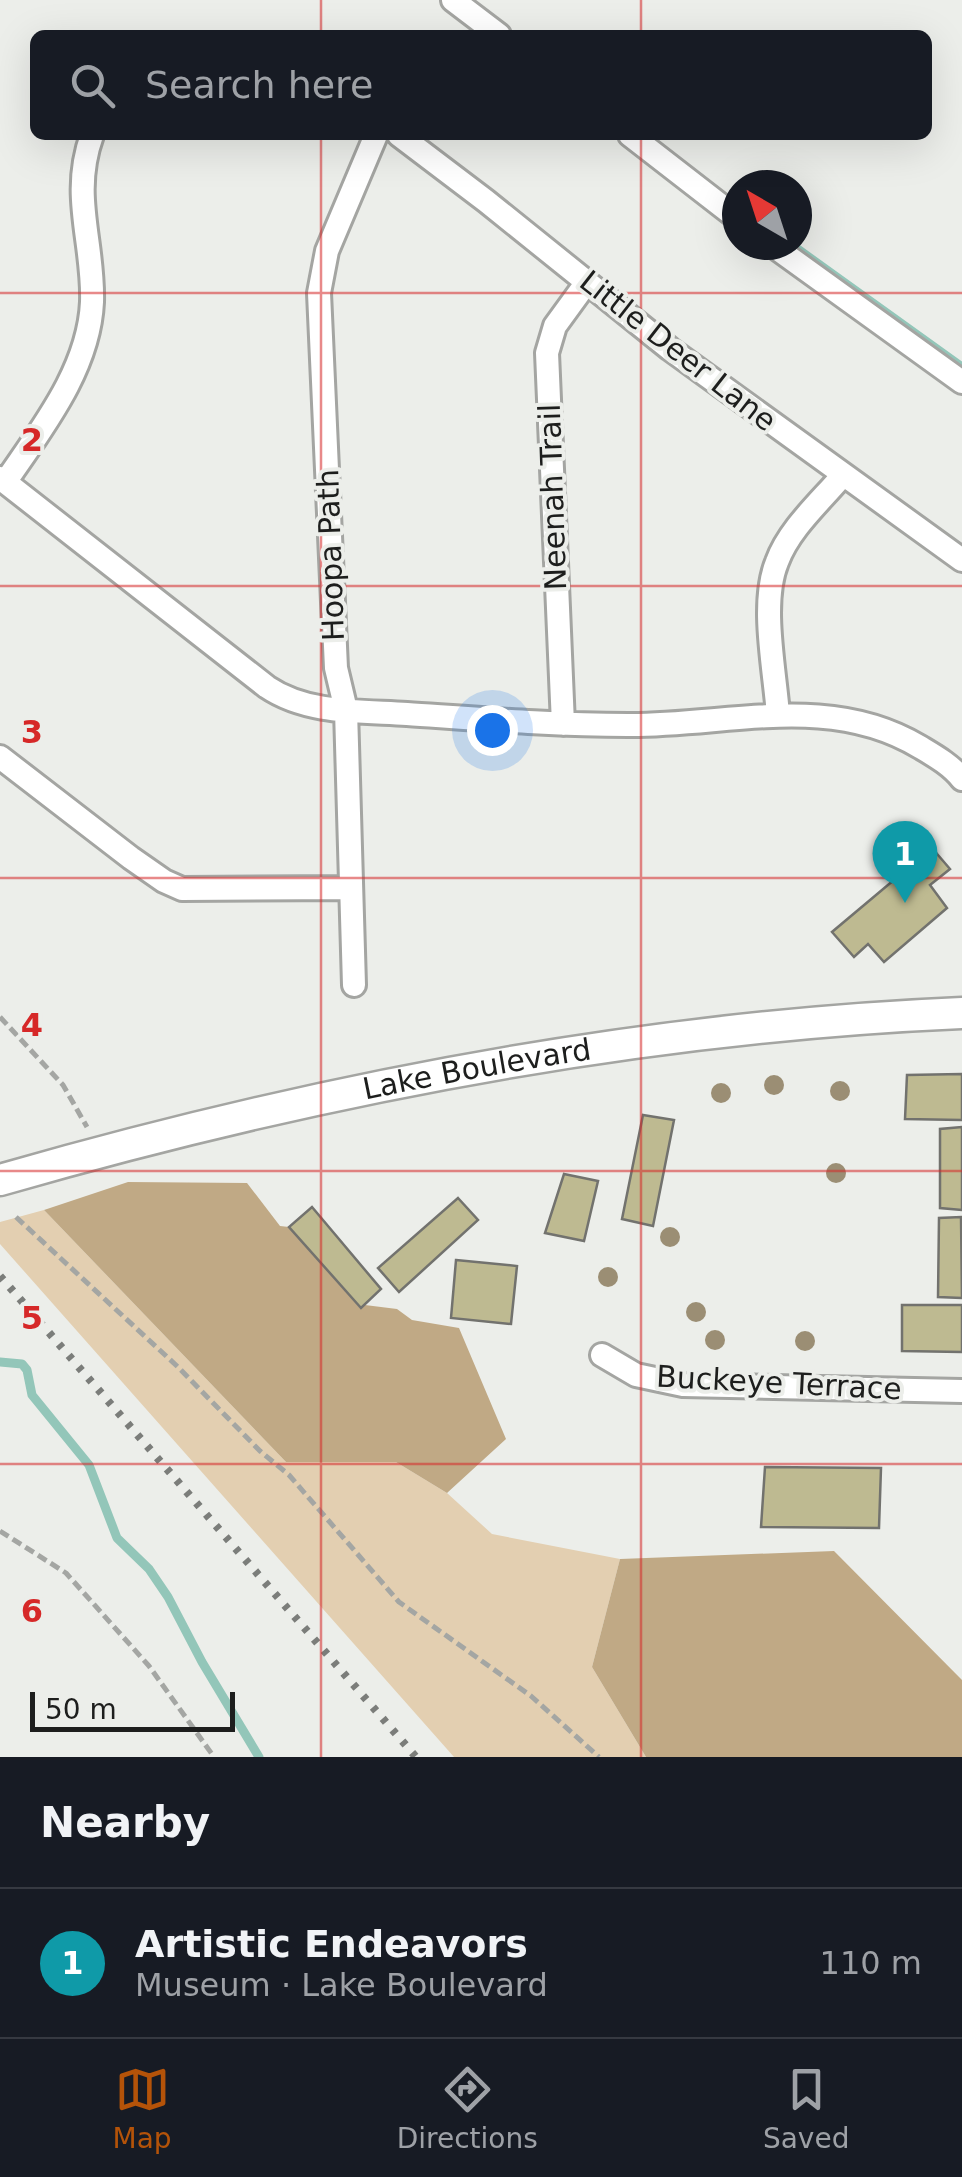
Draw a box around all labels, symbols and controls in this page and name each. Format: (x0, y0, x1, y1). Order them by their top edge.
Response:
search box (30, 30, 932, 140)
icon: search (65, 58, 120, 113)
text: Search here (145, 63, 373, 107)
north arrow (722, 170, 812, 260)
street label: Little Deer Lane (573, 263, 783, 438)
street label: Neenah Trail (532, 403, 573, 591)
text: 2 (21, 421, 43, 459)
street label: Hoopa Path (310, 468, 351, 642)
your location (467, 705, 518, 756)
text: 3 (21, 713, 43, 751)
pin: 1 (872, 820, 938, 903)
text: 4 (21, 1006, 43, 1044)
street label: Lake Boulevard (360, 1031, 593, 1106)
text: 5 (21, 1299, 43, 1337)
street label: Buckeye Terrace (655, 1359, 903, 1406)
text: 6 (21, 1592, 43, 1630)
scale bar (30, 1687, 235, 1732)
text: 50 m (45, 1693, 117, 1726)
text: Nearby (40, 1798, 210, 1847)
text: Artistic Endeavors (135, 1922, 528, 1966)
text: 1 (61, 1944, 84, 1982)
text: 110 m (820, 1944, 922, 1982)
text: Museum · Lake Boulevard (135, 1966, 548, 2004)
tab: Map (113, 2062, 172, 2155)
tab: Directions (397, 2062, 538, 2155)
tab: Saved (763, 2062, 849, 2155)

